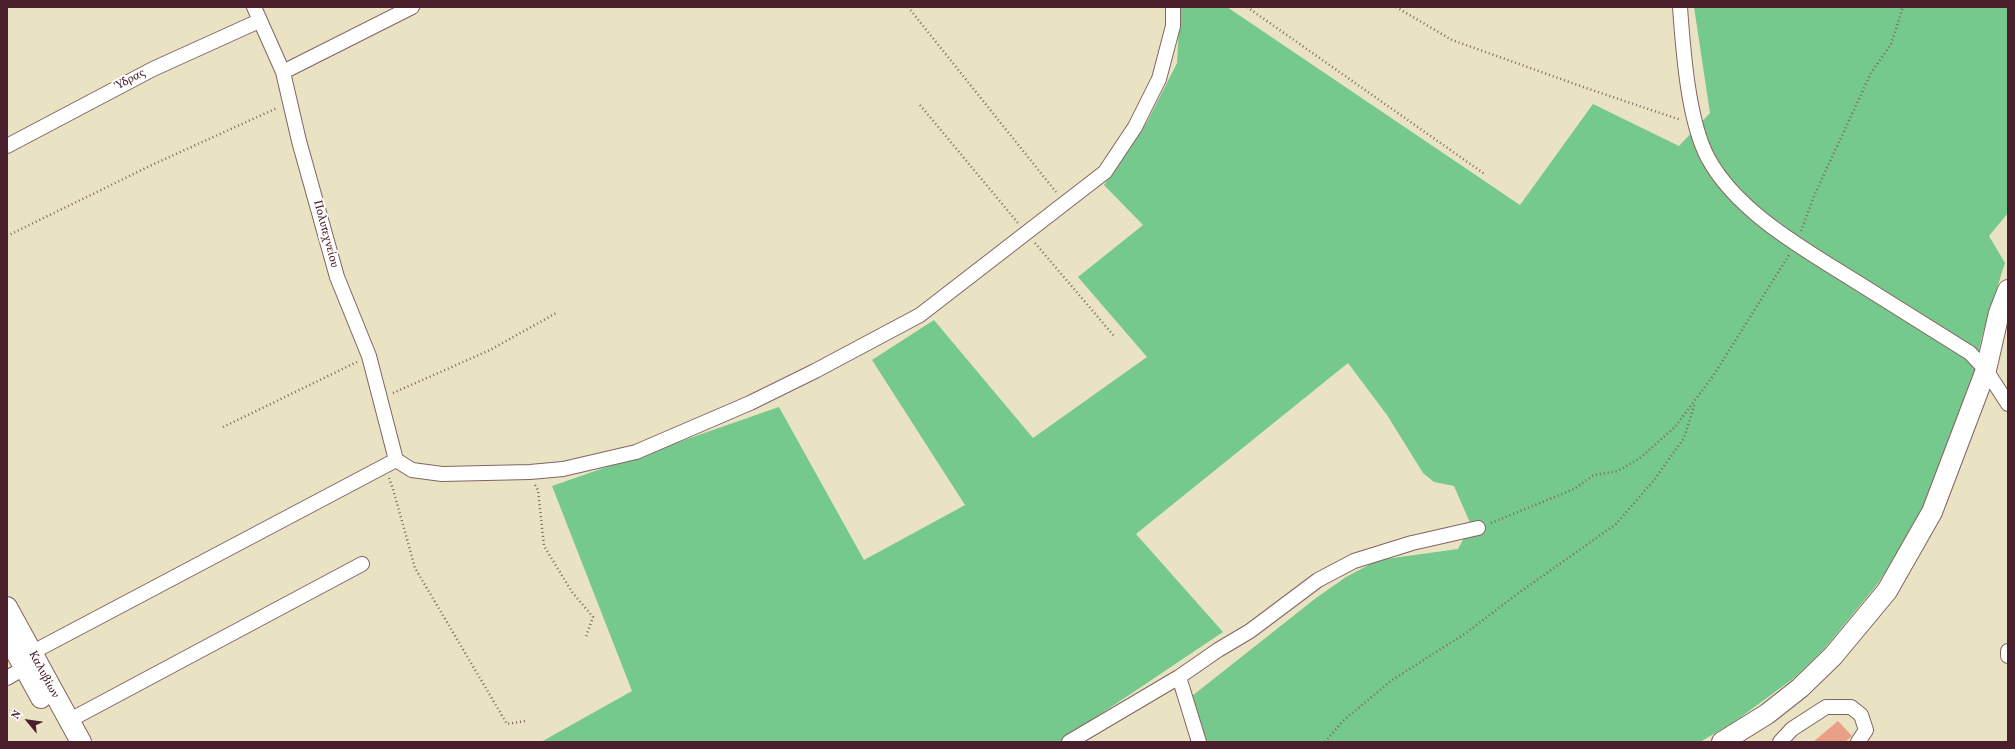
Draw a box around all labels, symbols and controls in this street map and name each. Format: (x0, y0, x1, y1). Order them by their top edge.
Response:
street label: Ύδρας (114, 66, 148, 94)
street label: Πολυτεχνείου (309, 199, 341, 269)
street label: Καλυβίων (25, 649, 61, 701)
north arrow (8, 701, 48, 741)
text: N (9, 708, 26, 722)

